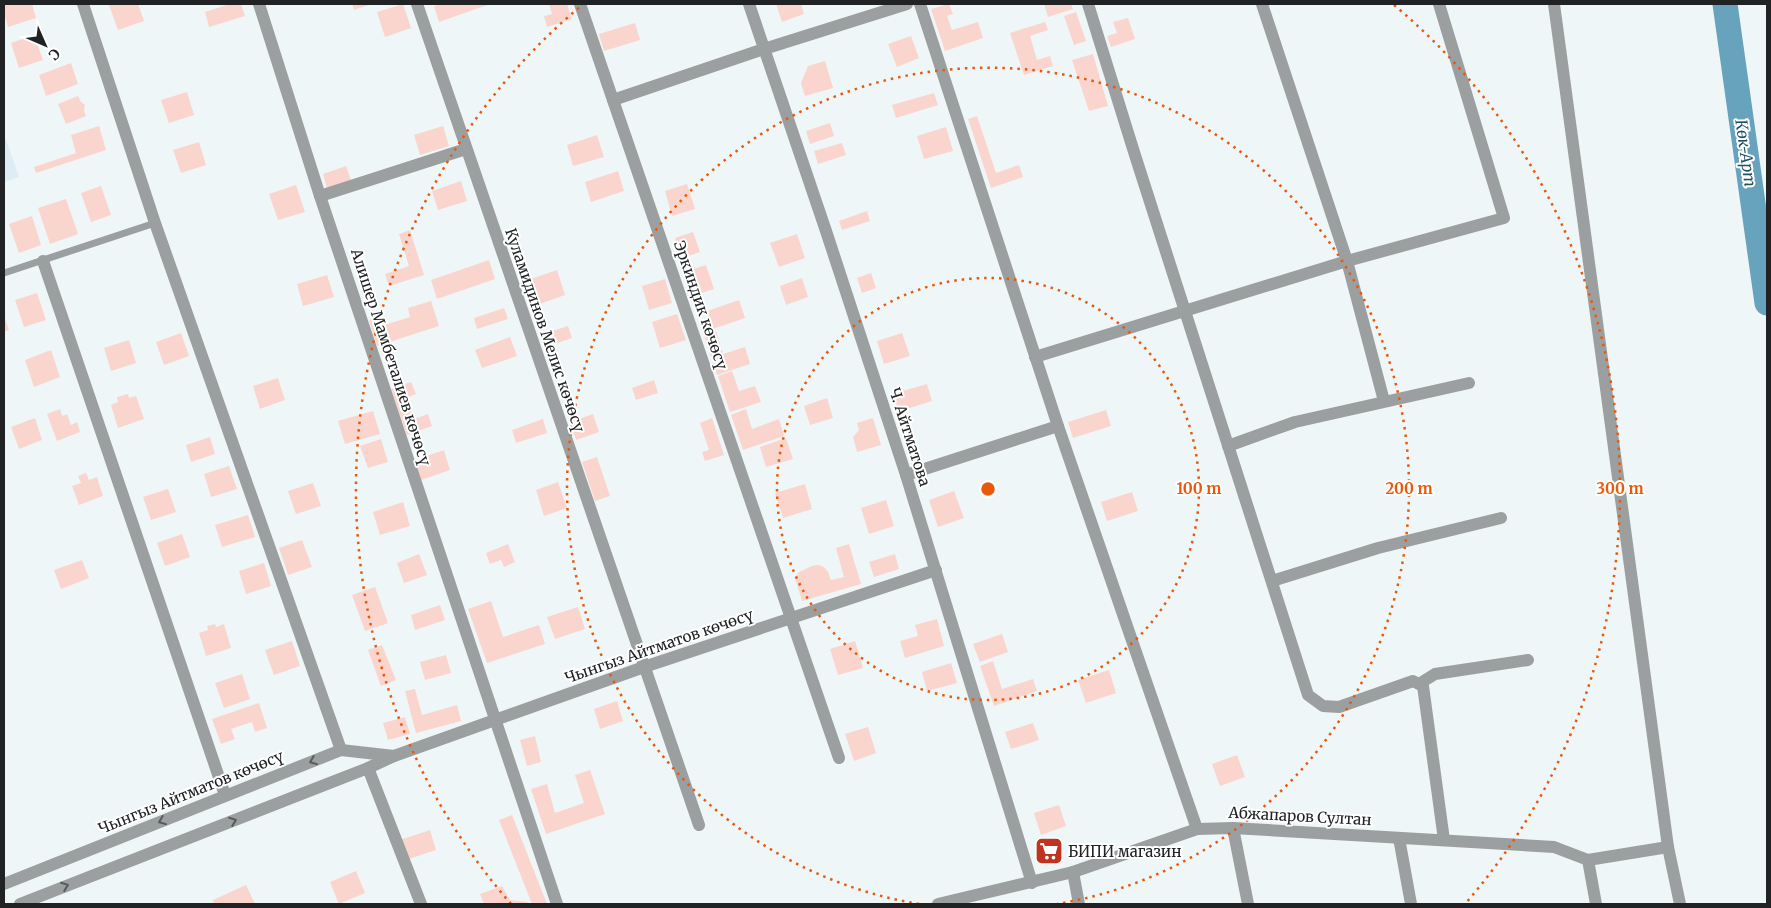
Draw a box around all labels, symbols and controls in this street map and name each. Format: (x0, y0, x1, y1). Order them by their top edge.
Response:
north arrow (20, 20, 70, 70)
text: С (45, 45, 64, 64)
water label: Көк-Арт (1731, 118, 1761, 188)
street label: Куламидинов Мелис көчөсү (501, 226, 589, 435)
street label: Эркиндик көчөсү (670, 238, 732, 373)
street label: Алишер Мамбеталиев көчөсү (347, 245, 435, 469)
street label: Ч. Айтматова (885, 385, 935, 489)
text: 100 m (1177, 479, 1221, 498)
text: 200 m (1385, 479, 1433, 498)
text: 300 m (1596, 479, 1644, 498)
centre of rings (979, 480, 997, 498)
street label: Чынгыз Айтматов көчөсү (562, 605, 756, 687)
street label: Чынгыз Айтматов көчөсү (96, 746, 287, 838)
one-way arrow (309, 754, 318, 765)
street label: Абжапаров Султан (1227, 803, 1372, 829)
one-way arrow (158, 814, 167, 825)
one-way arrow (228, 817, 236, 827)
supermarket icon: БИПИ магазин (1034, 836, 1064, 866)
place label: БИПИ магазин (1068, 842, 1181, 861)
one-way arrow (60, 882, 69, 893)

